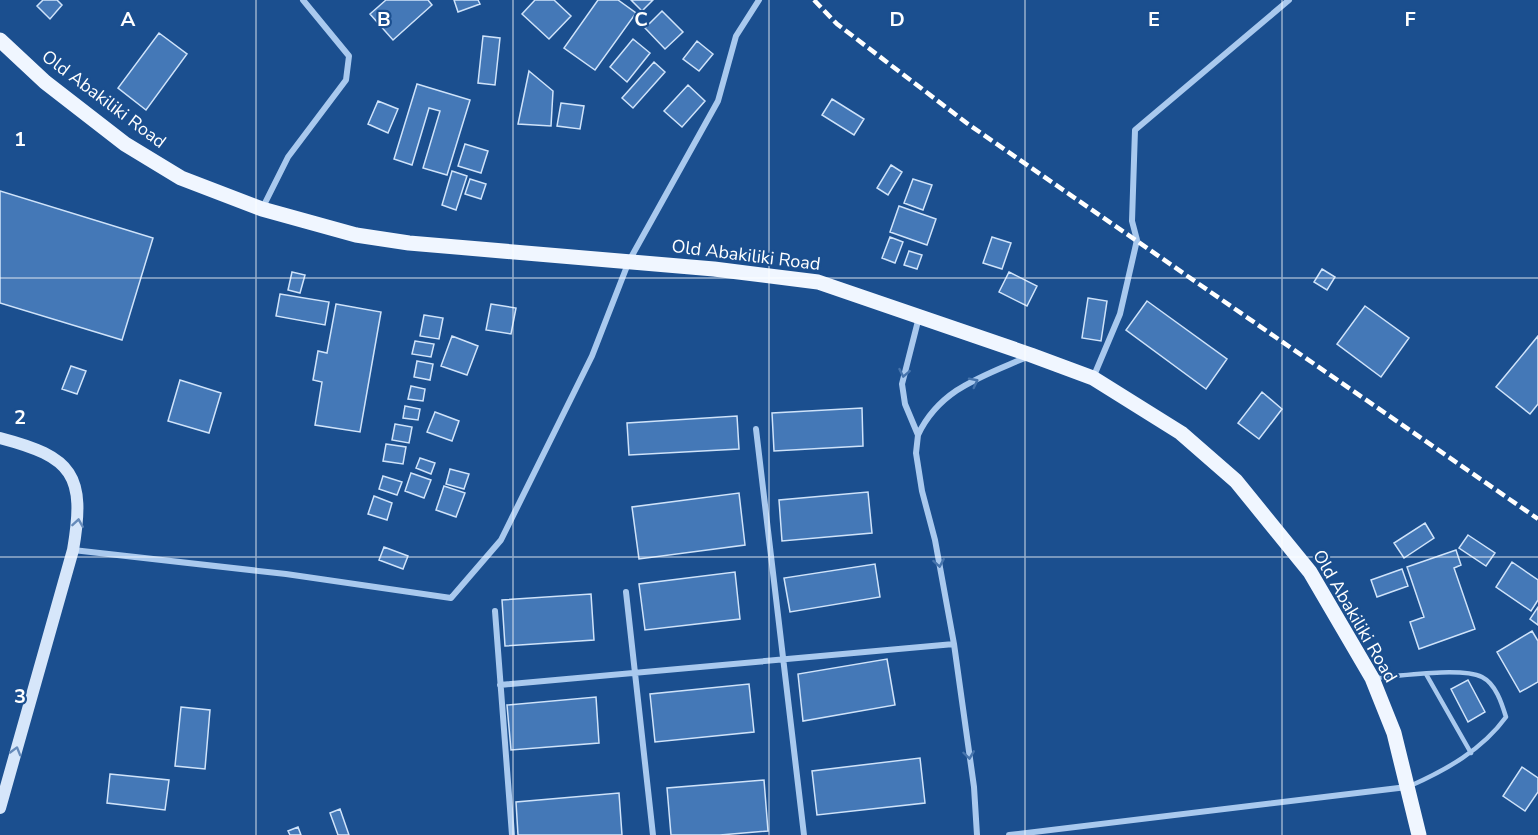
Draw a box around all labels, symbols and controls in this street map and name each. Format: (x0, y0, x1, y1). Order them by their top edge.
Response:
text: A (121, 6, 136, 33)
text: B (377, 6, 391, 33)
text: C (634, 6, 648, 33)
text: D (889, 6, 905, 33)
text: E (1148, 6, 1160, 33)
text: F (1404, 6, 1416, 33)
street label: Old Abakiliki Road (37, 44, 171, 154)
text: 1 (14, 126, 26, 153)
street label: Old Abakiliki Road (670, 234, 822, 276)
one-way arrow (898, 368, 911, 378)
one-way arrow (967, 378, 978, 389)
text: 2 (14, 404, 26, 431)
one-way arrow (71, 518, 84, 528)
street label: Old Abakiliki Road (1307, 545, 1403, 687)
one-way arrow (932, 557, 945, 567)
text: 3 (14, 683, 26, 710)
one-way arrow (9, 746, 21, 757)
one-way arrow (963, 751, 975, 760)

